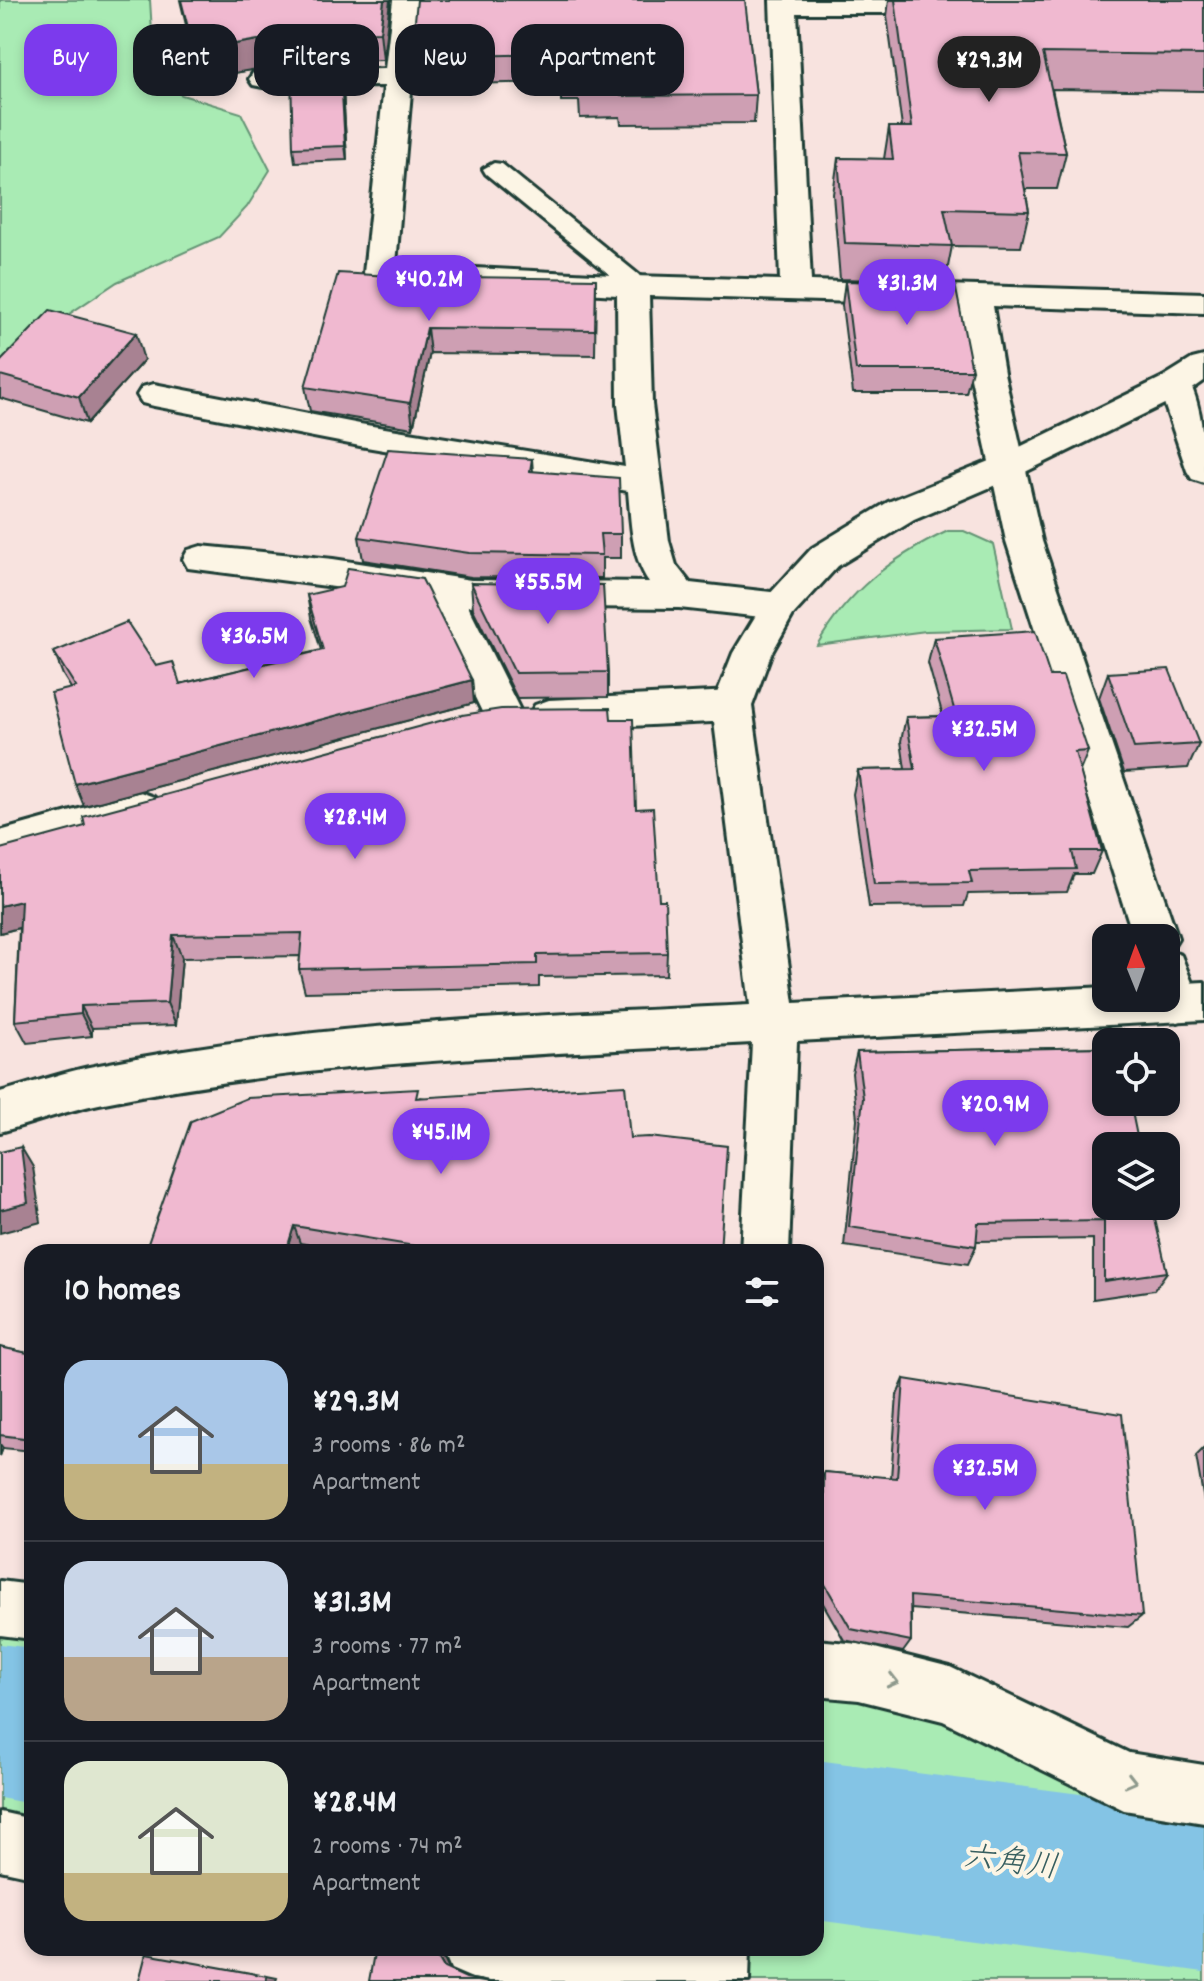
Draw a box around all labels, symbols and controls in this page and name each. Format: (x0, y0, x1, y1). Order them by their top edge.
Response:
chip: Buy (24, 24, 117, 96)
chip: Rent (133, 24, 238, 96)
chip: Filters (254, 24, 379, 96)
chip: New (395, 24, 495, 96)
chip: Apartment (511, 24, 684, 96)
pin: ¥29.3M (924, 36, 1054, 104)
text: ¥29.3M (956, 43, 1022, 80)
pin: ¥40.2M (364, 255, 494, 323)
pin: ¥31.3M (842, 259, 972, 327)
text: ¥40.2M (395, 262, 463, 299)
text: ¥31.3M (877, 266, 937, 303)
pin: ¥55.5M (483, 558, 613, 626)
text: ¥55.5M (514, 565, 582, 602)
pin: ¥36.5M (189, 612, 319, 680)
text: ¥36.5M (220, 619, 288, 656)
pin: ¥32.5M (919, 705, 1049, 773)
text: ¥32.5M (950, 712, 1018, 749)
pin: ¥28.4M (290, 793, 420, 861)
text: ¥28.4M (323, 800, 387, 837)
north arrow (1092, 924, 1180, 1012)
map controls (1092, 924, 1180, 1220)
button: locate (1092, 1028, 1180, 1116)
pin: ¥20.9M (930, 1080, 1060, 1148)
text: ¥20.9M (960, 1087, 1030, 1124)
pin: ¥45.1M (376, 1108, 506, 1176)
text: ¥45.1M (411, 1115, 471, 1152)
button: layers (1092, 1132, 1180, 1220)
text: 10 homes (64, 1268, 181, 1317)
icon: filters (740, 1270, 784, 1314)
text: ¥29.3M (312, 1379, 400, 1428)
icon: home (128, 1392, 224, 1488)
text: 3 rooms · 86 m² (312, 1428, 465, 1465)
pin: ¥32.5M (920, 1444, 1050, 1512)
text: ¥32.5M (951, 1451, 1019, 1488)
text: Apartment (312, 1465, 421, 1502)
text: ¥31.3M (312, 1580, 392, 1629)
icon: home (128, 1593, 224, 1689)
text: 3 rooms · 77 m² (312, 1629, 462, 1666)
text: Apartment (312, 1666, 421, 1703)
one-way arrow (885, 1672, 899, 1689)
one-way arrow (1124, 1772, 1138, 1789)
text: ¥28.4M (312, 1780, 397, 1829)
icon: home (128, 1793, 224, 1889)
text: 2 rooms · 74 m² (312, 1829, 463, 1866)
water label: 六角川 (960, 1836, 1060, 1894)
text: Apartment (312, 1866, 421, 1903)

